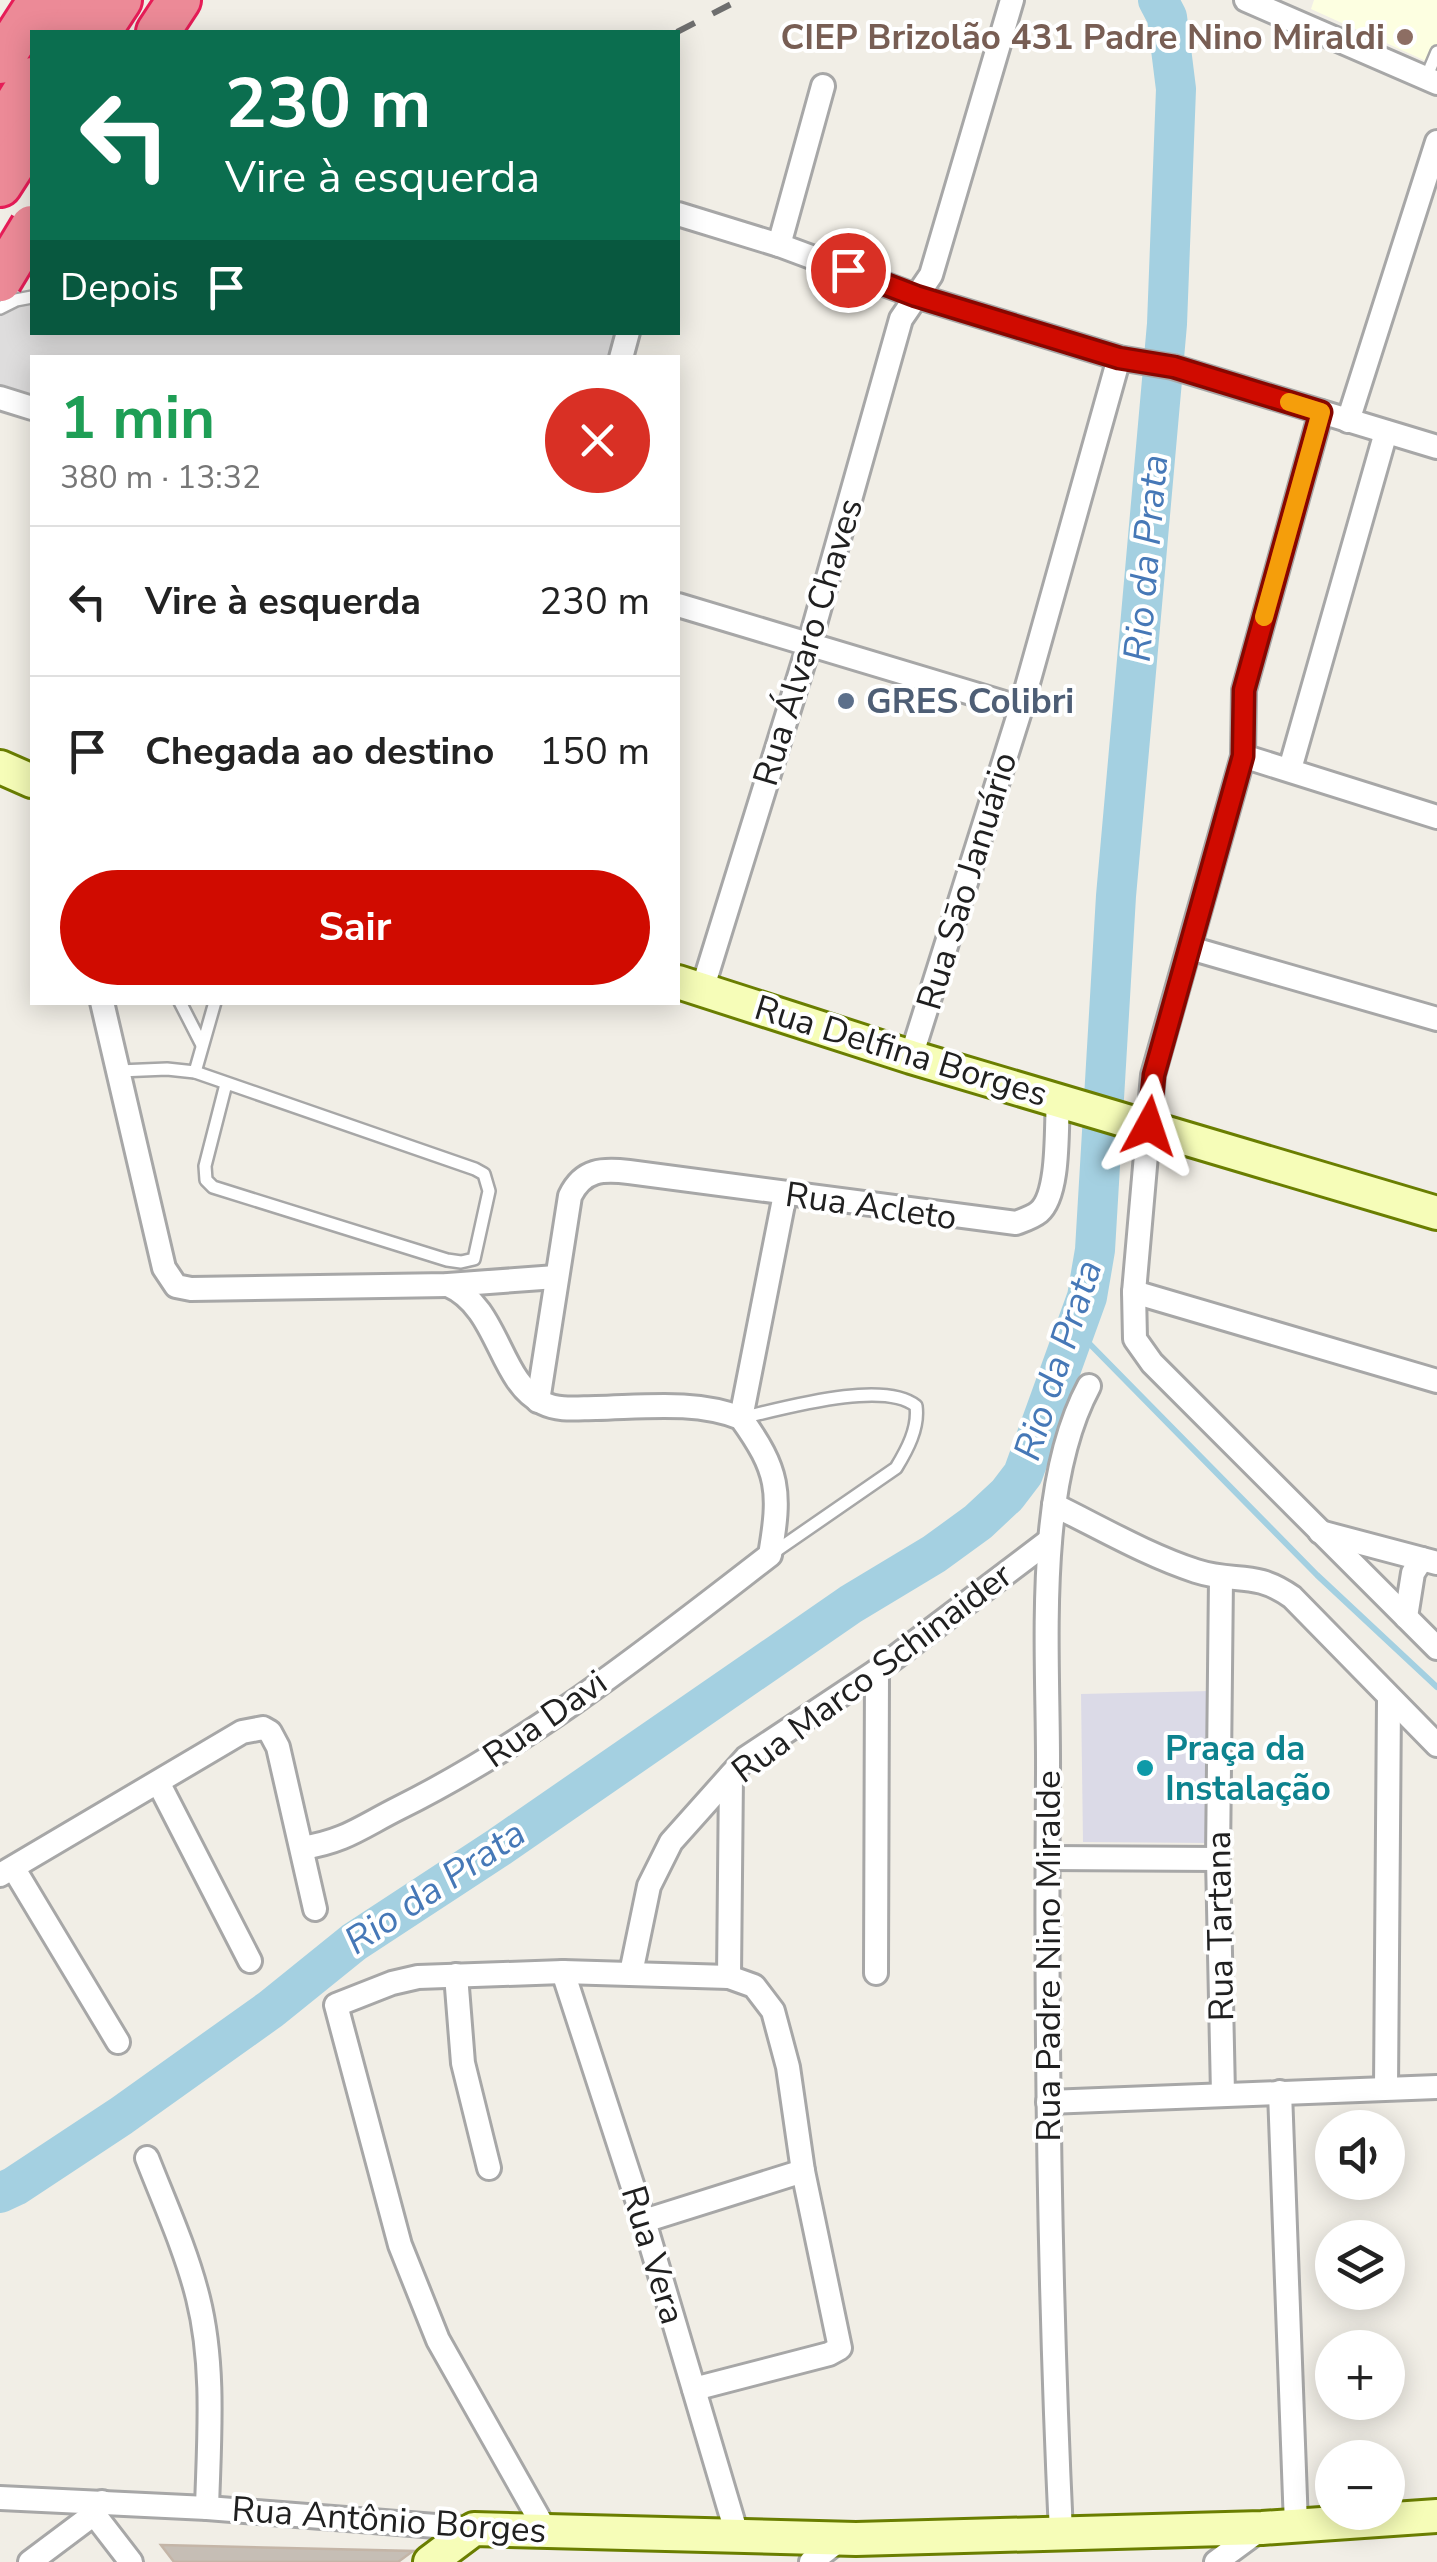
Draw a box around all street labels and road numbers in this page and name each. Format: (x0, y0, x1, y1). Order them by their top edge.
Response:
street label: Rua Álvaro Chaves (742, 493, 874, 791)
street label: Rua Sāo Januário (905, 746, 1029, 1016)
street label: Rua Delfina Borges (749, 984, 1053, 1118)
street label: Rua Acleto (782, 1171, 960, 1241)
street label: Rua Marco Schinaider (722, 1552, 1022, 1794)
street label: Rua Davi (474, 1659, 616, 1779)
street label: Rua Padre Nino Miralde (1025, 1770, 1072, 2142)
street label: Rua Tartana (1195, 1830, 1245, 2022)
street label: Rua Vera (610, 2180, 696, 2330)
street label: Rua Antônio Borges (230, 2486, 548, 2554)

